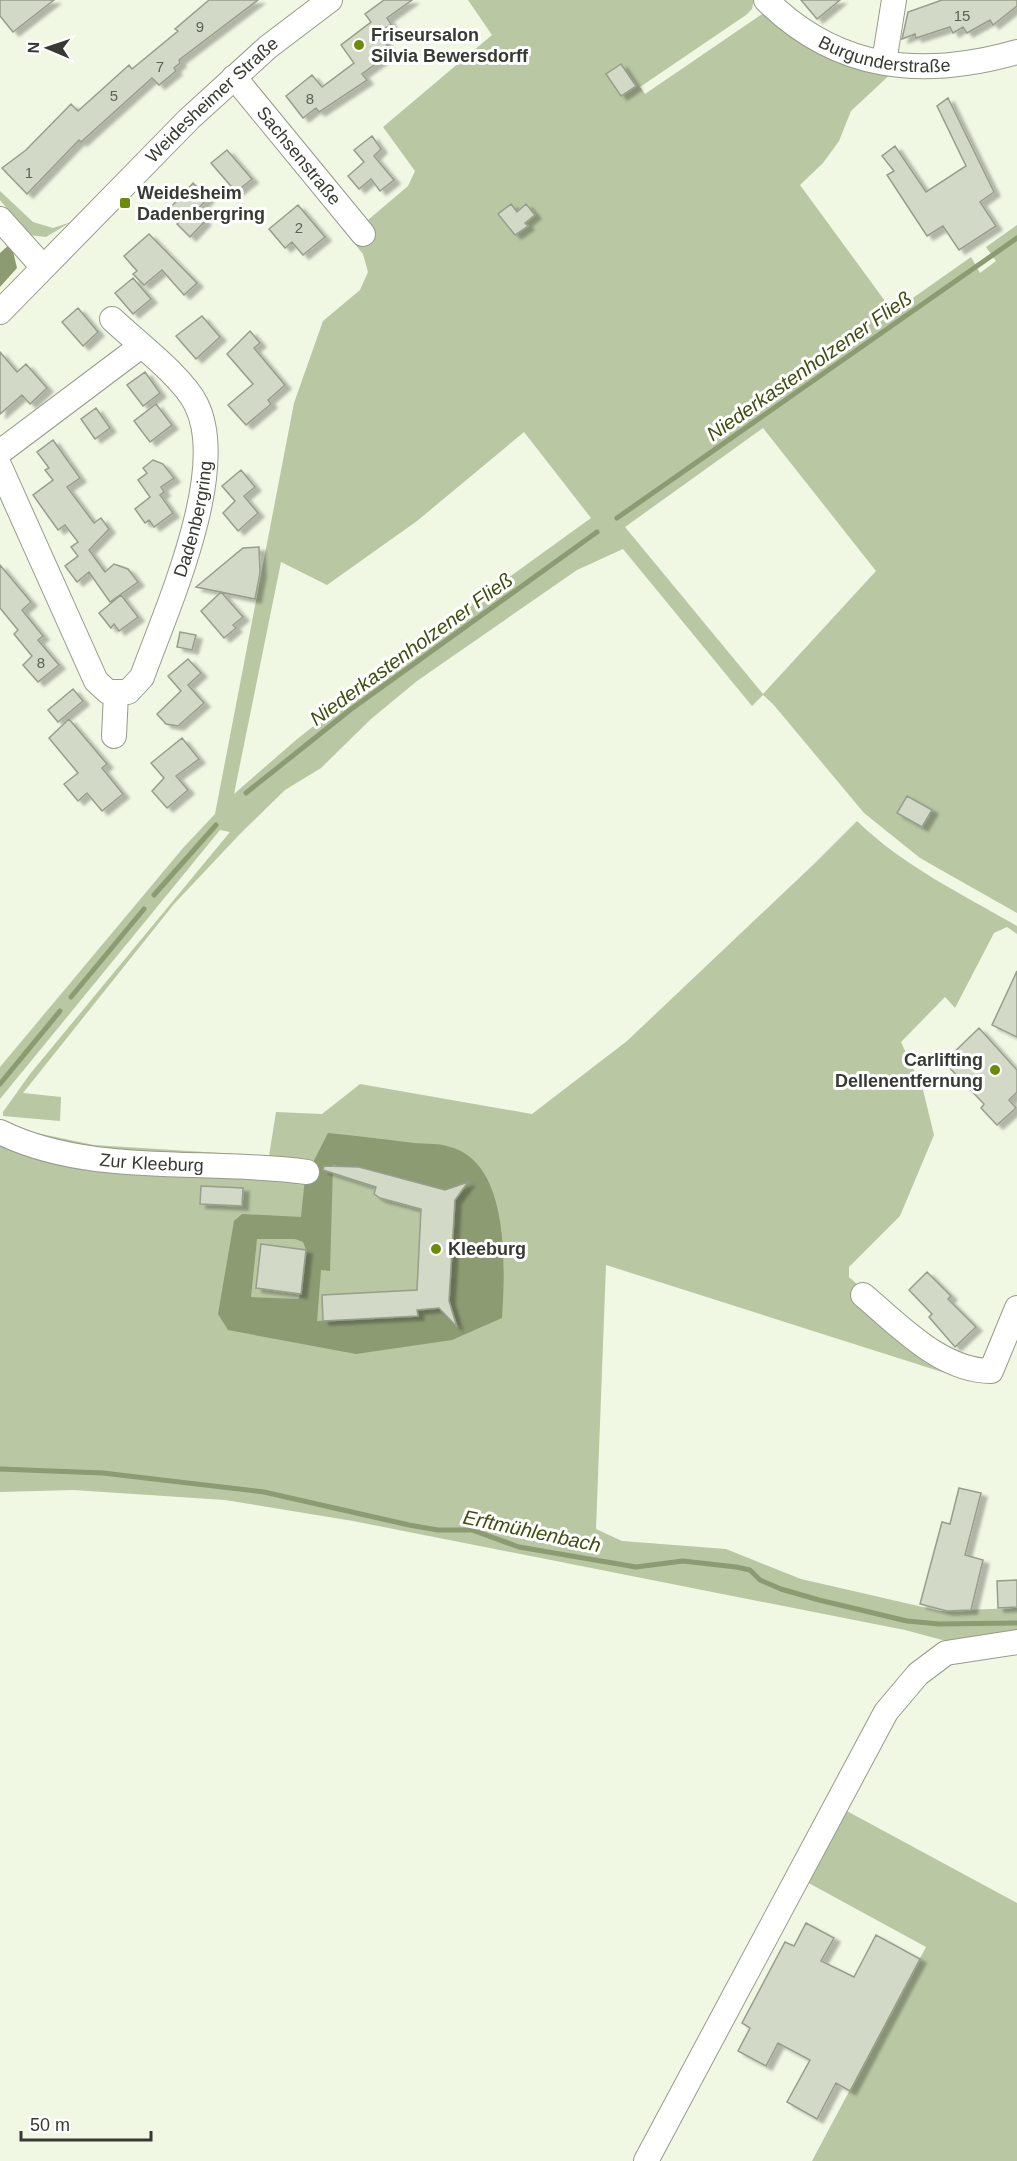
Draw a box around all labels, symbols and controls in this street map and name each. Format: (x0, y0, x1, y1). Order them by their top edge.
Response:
house number: 15 (954, 7, 970, 24)
north arrow (18, 18, 78, 78)
house number: 9 (196, 18, 204, 35)
place label: Friseursalon Silvia Bewersdorff (371, 25, 529, 66)
street label: Burgunderstraße (815, 32, 951, 76)
street label: Weidesheimer Straße (142, 33, 282, 167)
marker: Friseursalon Silvia Bewersdorff (352, 38, 366, 52)
text: N (25, 41, 42, 54)
house number: 7 (156, 58, 164, 75)
house number: 5 (110, 87, 118, 104)
house number: 8 (306, 90, 314, 107)
street label: Sachsenstraße (253, 103, 345, 209)
house number: 1 (25, 164, 33, 181)
place label: Weidesheim Dadenbergring (137, 183, 265, 224)
marker: Weidesheim Dadenbergring (118, 196, 132, 210)
house number: 2 (295, 219, 303, 236)
water label: Niederkastenholzener Fließ (703, 287, 915, 445)
street label: Dadenbergring (170, 460, 216, 580)
water label: Niederkastenholzener Fließ (306, 568, 516, 730)
house number: 8 (37, 654, 45, 671)
place label: Carlifting Dellenentfernung (835, 1050, 983, 1091)
marker: Carlifting Dellenentfernung (988, 1063, 1002, 1077)
street label: Zur Kleeburg (99, 1150, 204, 1175)
place label: Kleeburg (448, 1239, 526, 1259)
marker: Kleeburg (429, 1242, 443, 1256)
water label: Erftmühlenbach (461, 1506, 603, 1556)
scale bar (21, 2104, 152, 2142)
text: 50 m (30, 2115, 70, 2135)

